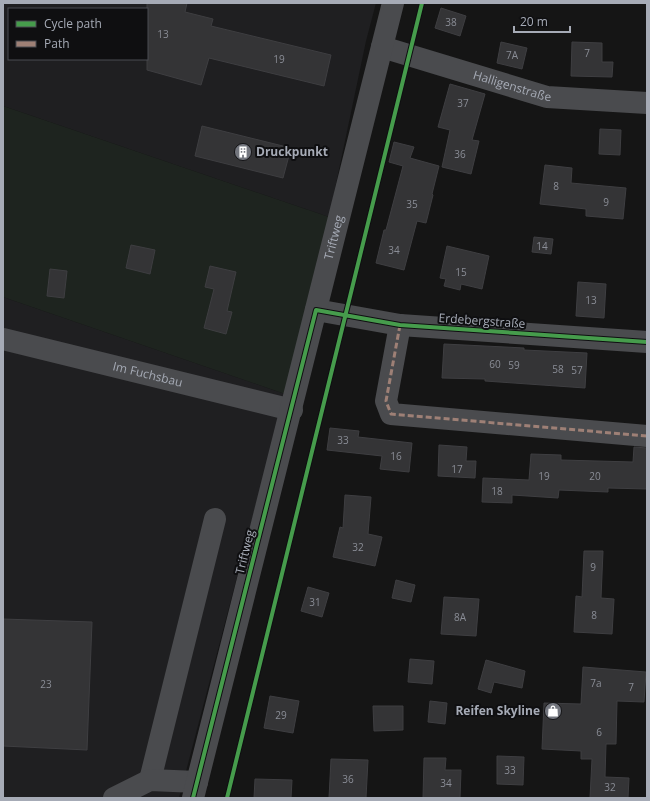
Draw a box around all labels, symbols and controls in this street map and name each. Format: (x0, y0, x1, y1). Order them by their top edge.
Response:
legend (8, 8, 148, 60)
scale bar (514, 8, 570, 34)
text: 20 m (520, 13, 548, 30)
text: Cycle path (44, 15, 102, 32)
house number: 38 (445, 15, 457, 29)
house number: 13 (157, 27, 169, 41)
text: Path (44, 35, 70, 52)
house number: 7 (584, 46, 590, 60)
house number: 7A (506, 48, 519, 62)
house number: 19 (273, 52, 285, 66)
street label: Halligenstraße (471, 66, 552, 105)
house number: 37 (457, 96, 469, 110)
building icon: Druckpunkt (233, 142, 253, 162)
place label: Druckpunkt (256, 143, 328, 160)
house number: 36 (454, 147, 466, 161)
house number: 8 (553, 179, 559, 193)
house number: 9 (603, 195, 609, 209)
house number: 35 (406, 197, 418, 211)
street label: Triftweg (320, 213, 347, 261)
house number: 14 (536, 239, 548, 253)
house number: 34 (388, 243, 400, 257)
house number: 15 (455, 265, 467, 279)
house number: 13 (585, 293, 597, 307)
street label: Erdebergstraße (438, 309, 526, 332)
street label: Im Fuchsbau (111, 357, 184, 391)
house number: 60 (489, 357, 501, 371)
house number: 59 (508, 358, 520, 372)
house number: 58 (552, 362, 564, 376)
house number: 57 (571, 363, 583, 377)
house number: 33 (337, 433, 349, 447)
house number: 16 (390, 449, 402, 463)
house number: 17 (451, 462, 463, 476)
house number: 19 (538, 469, 550, 483)
house number: 20 (589, 469, 601, 483)
house number: 18 (491, 484, 503, 498)
street label: Triftweg (231, 527, 258, 576)
house number: 32 (352, 540, 364, 554)
house number: 9 (590, 560, 596, 574)
house number: 31 (309, 595, 321, 609)
house number: 8 (591, 608, 597, 622)
house number: 8A (454, 610, 467, 624)
house number: 7a (590, 676, 602, 690)
house number: 23 (40, 677, 52, 691)
house number: 7 (628, 680, 634, 694)
shop icon: Reifen Skyline (543, 701, 563, 721)
place label: Reifen Skyline (455, 702, 540, 719)
house number: 29 (275, 708, 287, 722)
house number: 6 (596, 725, 602, 739)
house number: 33 (504, 763, 516, 777)
house number: 36 (342, 772, 354, 786)
house number: 34 (440, 776, 452, 790)
house number: 32 (604, 780, 616, 794)

